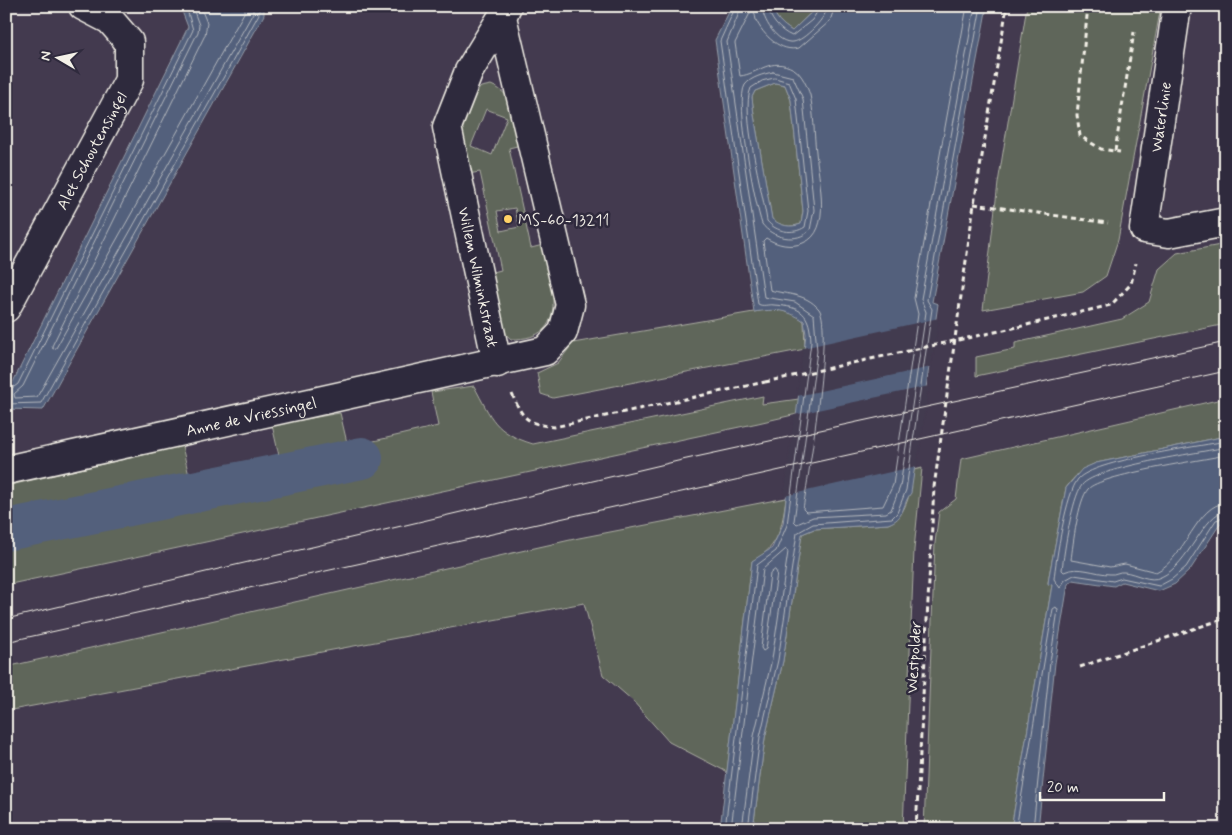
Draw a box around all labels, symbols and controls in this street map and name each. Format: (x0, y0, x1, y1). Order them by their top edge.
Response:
north arrow (32, 32, 82, 82)
text: N (37, 50, 56, 62)
street label: Waterlinie (1146, 81, 1177, 154)
street label: Alet Schoutensingel (52, 89, 133, 214)
street label: Willem Wilminkstraat (452, 205, 503, 349)
place label: MS-60-13211 (518, 210, 609, 231)
marker: MS-60-13211 (502, 213, 514, 225)
street label: Anne de Vriessingel (184, 393, 319, 442)
street label: Westpolder (902, 620, 927, 694)
scale bar (1040, 770, 1163, 802)
text: 20 m (1047, 778, 1079, 798)

